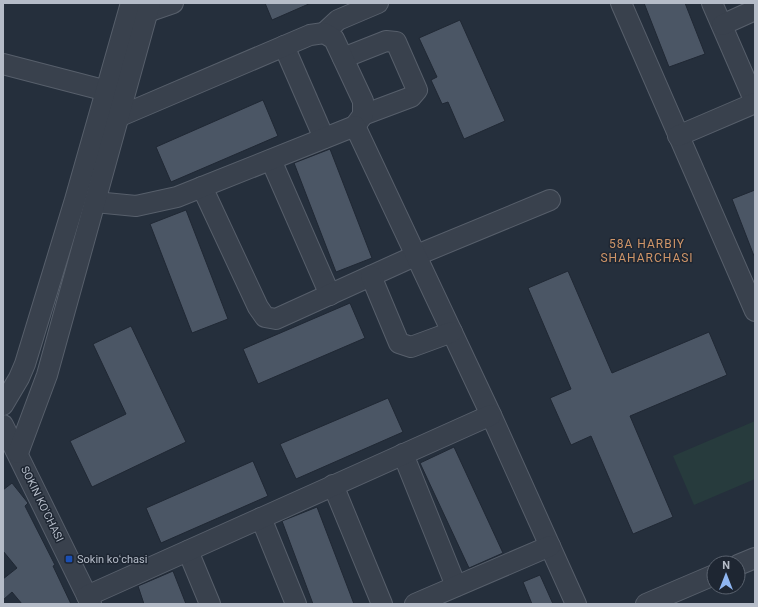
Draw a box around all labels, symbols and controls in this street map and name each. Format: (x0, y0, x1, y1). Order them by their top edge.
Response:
district label: 58A HARBIY SHAHARCHASI (600, 237, 694, 265)
street label: SOKIN KO'CHASI (18, 464, 66, 544)
place label: Sokin koʻchasi (77, 553, 147, 566)
marker: Sokin koʻchasi (64, 554, 74, 564)
north arrow (706, 555, 746, 595)
text: N (722, 559, 730, 572)

